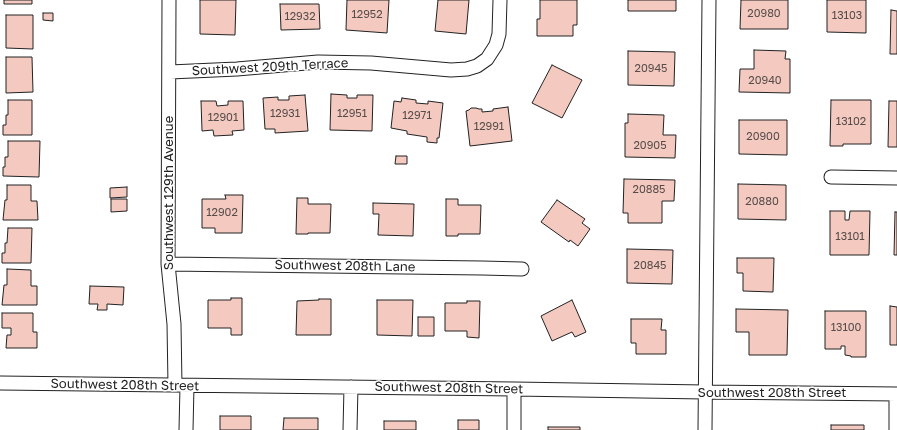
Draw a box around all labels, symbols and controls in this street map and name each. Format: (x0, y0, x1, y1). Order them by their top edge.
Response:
house number: 20980 (747, 7, 781, 21)
house number: 12952 (351, 8, 383, 22)
house number: 13103 (832, 9, 862, 23)
house number: 12932 (284, 10, 316, 24)
street label: Southwest 209th Terrace (191, 55, 349, 79)
house number: 20945 (635, 62, 667, 76)
house number: 20940 (748, 74, 782, 88)
house number: 12931 (270, 107, 300, 121)
house number: 12951 (337, 107, 367, 121)
house number: 12971 (402, 109, 432, 123)
house number: 12901 (208, 111, 238, 125)
house number: 13102 (836, 115, 866, 129)
street label: Southwest 129th Avenue (161, 116, 177, 270)
house number: 12991 (474, 120, 504, 134)
house number: 20900 (746, 130, 780, 144)
house number: 20905 (633, 139, 667, 153)
house number: 20885 (633, 183, 665, 197)
house number: 20880 (745, 195, 779, 209)
house number: 12902 (206, 206, 238, 220)
house number: 13101 (835, 230, 865, 244)
street label: Southwest 208th Lane (275, 257, 415, 275)
house number: 20845 (634, 259, 666, 273)
house number: 13100 (831, 321, 861, 335)
street label: Southwest 208th Street (50, 376, 200, 394)
street label: Southwest 208th Street (374, 379, 524, 397)
street label: Southwest 208th Street (698, 385, 846, 401)

